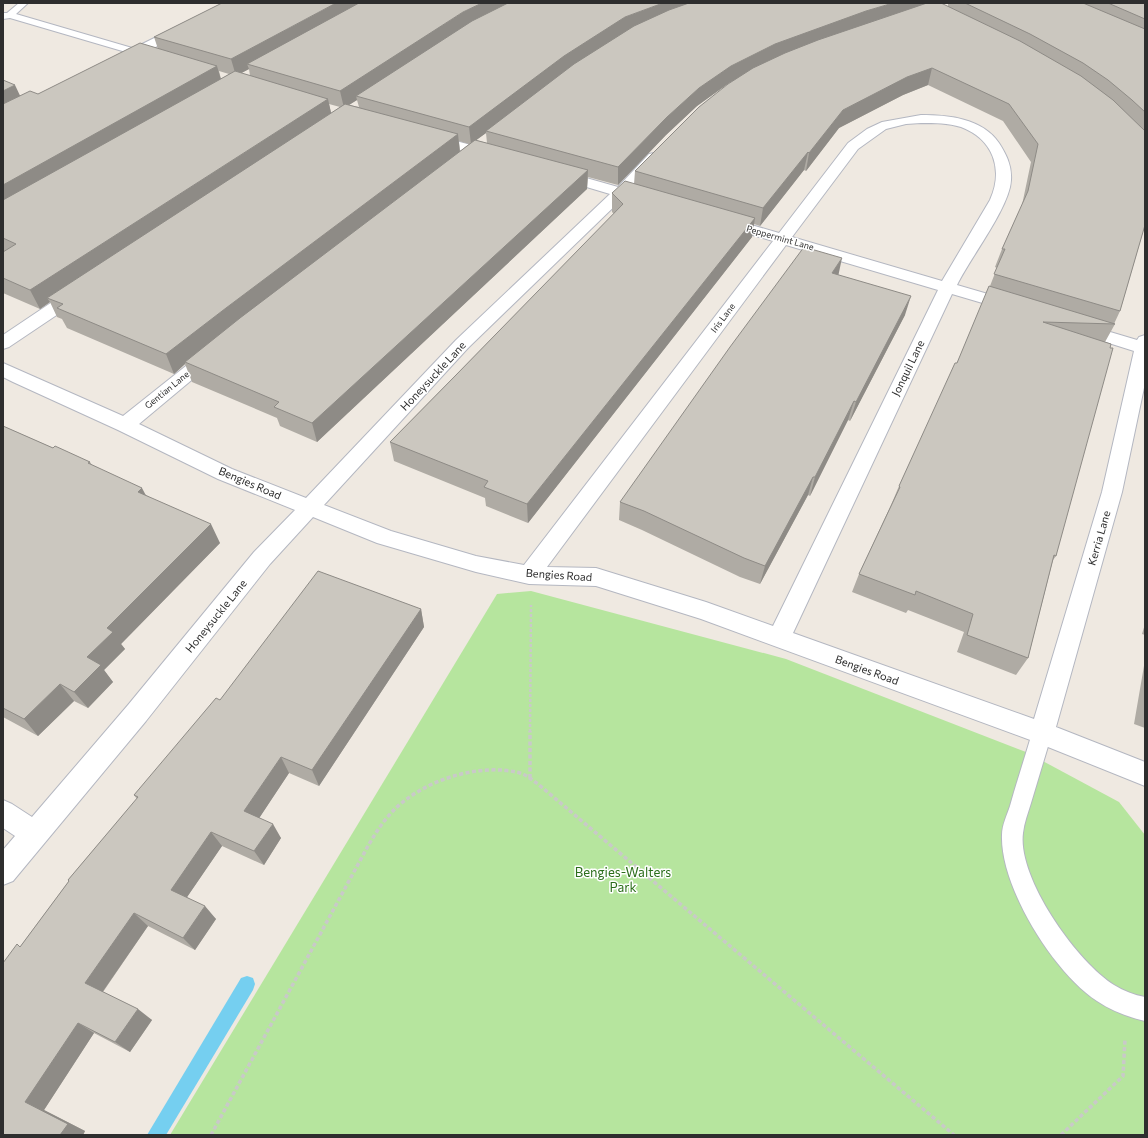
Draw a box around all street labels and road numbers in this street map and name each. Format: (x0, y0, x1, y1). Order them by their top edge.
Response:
street label: Peppermint Lane (745, 223, 815, 252)
street label: Iris Lane (708, 301, 737, 335)
street label: Honeysuckle Lane (397, 338, 468, 413)
street label: Jonquil Lane (888, 338, 928, 398)
street label: Gentian Lane (142, 368, 191, 411)
street label: Bengies Road (217, 464, 283, 502)
street label: Kerria Lane (1084, 509, 1113, 567)
street label: Bengies Road (525, 566, 593, 583)
street label: Honeysuckle Lane (182, 577, 249, 655)
street label: Bengies Road (834, 652, 901, 687)

